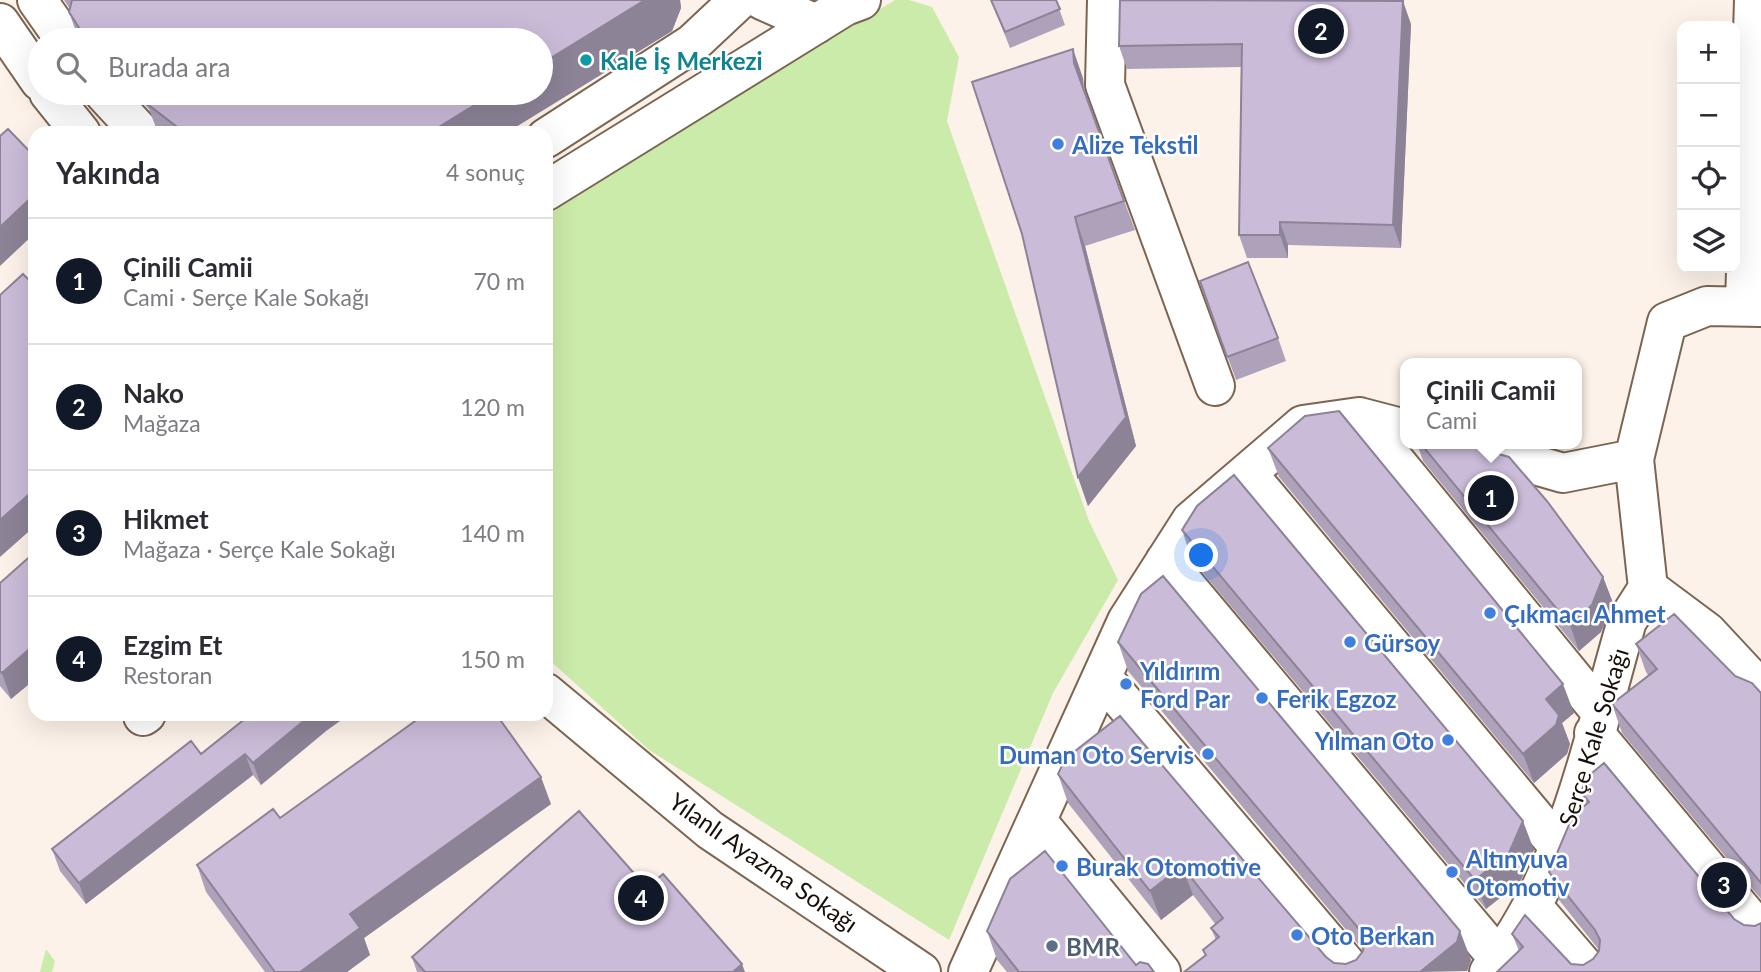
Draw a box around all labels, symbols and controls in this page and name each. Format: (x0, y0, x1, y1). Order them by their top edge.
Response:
pin: 2 (1298, 5, 1344, 57)
map controls (1677, 21, 1740, 273)
button: + (1677, 21, 1740, 84)
search box (28, 28, 553, 105)
place label: Kale İş Merkezi (600, 46, 763, 75)
icon: search (52, 48, 90, 86)
text: Burada ara (108, 51, 230, 83)
marker: Kale İş Merkezi (578, 52, 594, 68)
button: − (1677, 84, 1740, 147)
place label: Alize Tekstil (1071, 130, 1199, 159)
marker: Alize Tekstil (1050, 136, 1066, 152)
button: locate (1677, 147, 1740, 210)
text: Yakında (56, 154, 160, 190)
text: 4 sonuç (446, 158, 525, 186)
button: layers (1677, 210, 1740, 273)
text: Çinili Camii (123, 251, 253, 283)
text: 1 (72, 267, 86, 295)
text: 70 m (474, 267, 525, 295)
text: Cami · Serçe Kale Sokağı (123, 283, 369, 311)
popup (1400, 358, 1582, 449)
text: Çinili Camii (1426, 374, 1556, 406)
text: Nako (123, 377, 184, 409)
text: 2 (72, 393, 86, 421)
text: 120 m (460, 393, 525, 421)
text: Cami (1426, 406, 1477, 434)
text: Mağaza (123, 409, 201, 437)
pin: 1 (1468, 472, 1514, 524)
text: Hikmet (123, 503, 209, 535)
text: 3 (72, 519, 86, 547)
text: 140 m (460, 519, 525, 547)
text: Mağaza · Serçe Kale Sokağı (123, 535, 396, 563)
your location (1184, 538, 1218, 572)
place label: Çıkmacı Ahmet (1504, 599, 1666, 628)
marker: Çıkmacı Ahmet (1482, 605, 1498, 621)
place label: Gürsoy (1364, 628, 1441, 657)
text: Ezgim Et (123, 629, 222, 661)
marker: Gürsoy (1342, 634, 1358, 650)
street label: Serçe Kale Sokağı (1552, 644, 1634, 830)
text: 4 (72, 645, 86, 673)
text: 150 m (460, 645, 525, 673)
place label: Yıldırım Ford Par (1139, 656, 1230, 713)
text: Restoran (123, 661, 212, 689)
marker: Yıldırım Ford Par (1118, 676, 1134, 692)
place label: Ferik Egzoz (1276, 684, 1397, 713)
marker: Ferik Egzoz (1254, 690, 1270, 706)
place label: Yılman Oto (1314, 726, 1434, 755)
marker: Yılman Oto (1440, 732, 1456, 748)
place label: Duman Oto Servis (999, 740, 1194, 769)
marker: Duman Oto Servis (1200, 746, 1216, 762)
street label: Yılanlı Ayazma Sokağı (664, 786, 864, 938)
place label: Altınyuva Otomotiv (1465, 844, 1570, 901)
place label: Burak Otomotive (1076, 852, 1261, 881)
marker: Burak Otomotive (1054, 858, 1070, 874)
pin: 3 (1701, 859, 1747, 911)
marker: Altınyuva Otomotiv (1444, 864, 1460, 880)
pin: 4 (618, 872, 664, 924)
place label: Oto Berkan (1311, 921, 1435, 950)
marker: Oto Berkan (1289, 927, 1305, 943)
place label: BMR (1066, 932, 1120, 961)
marker: BMR (1044, 938, 1060, 954)

